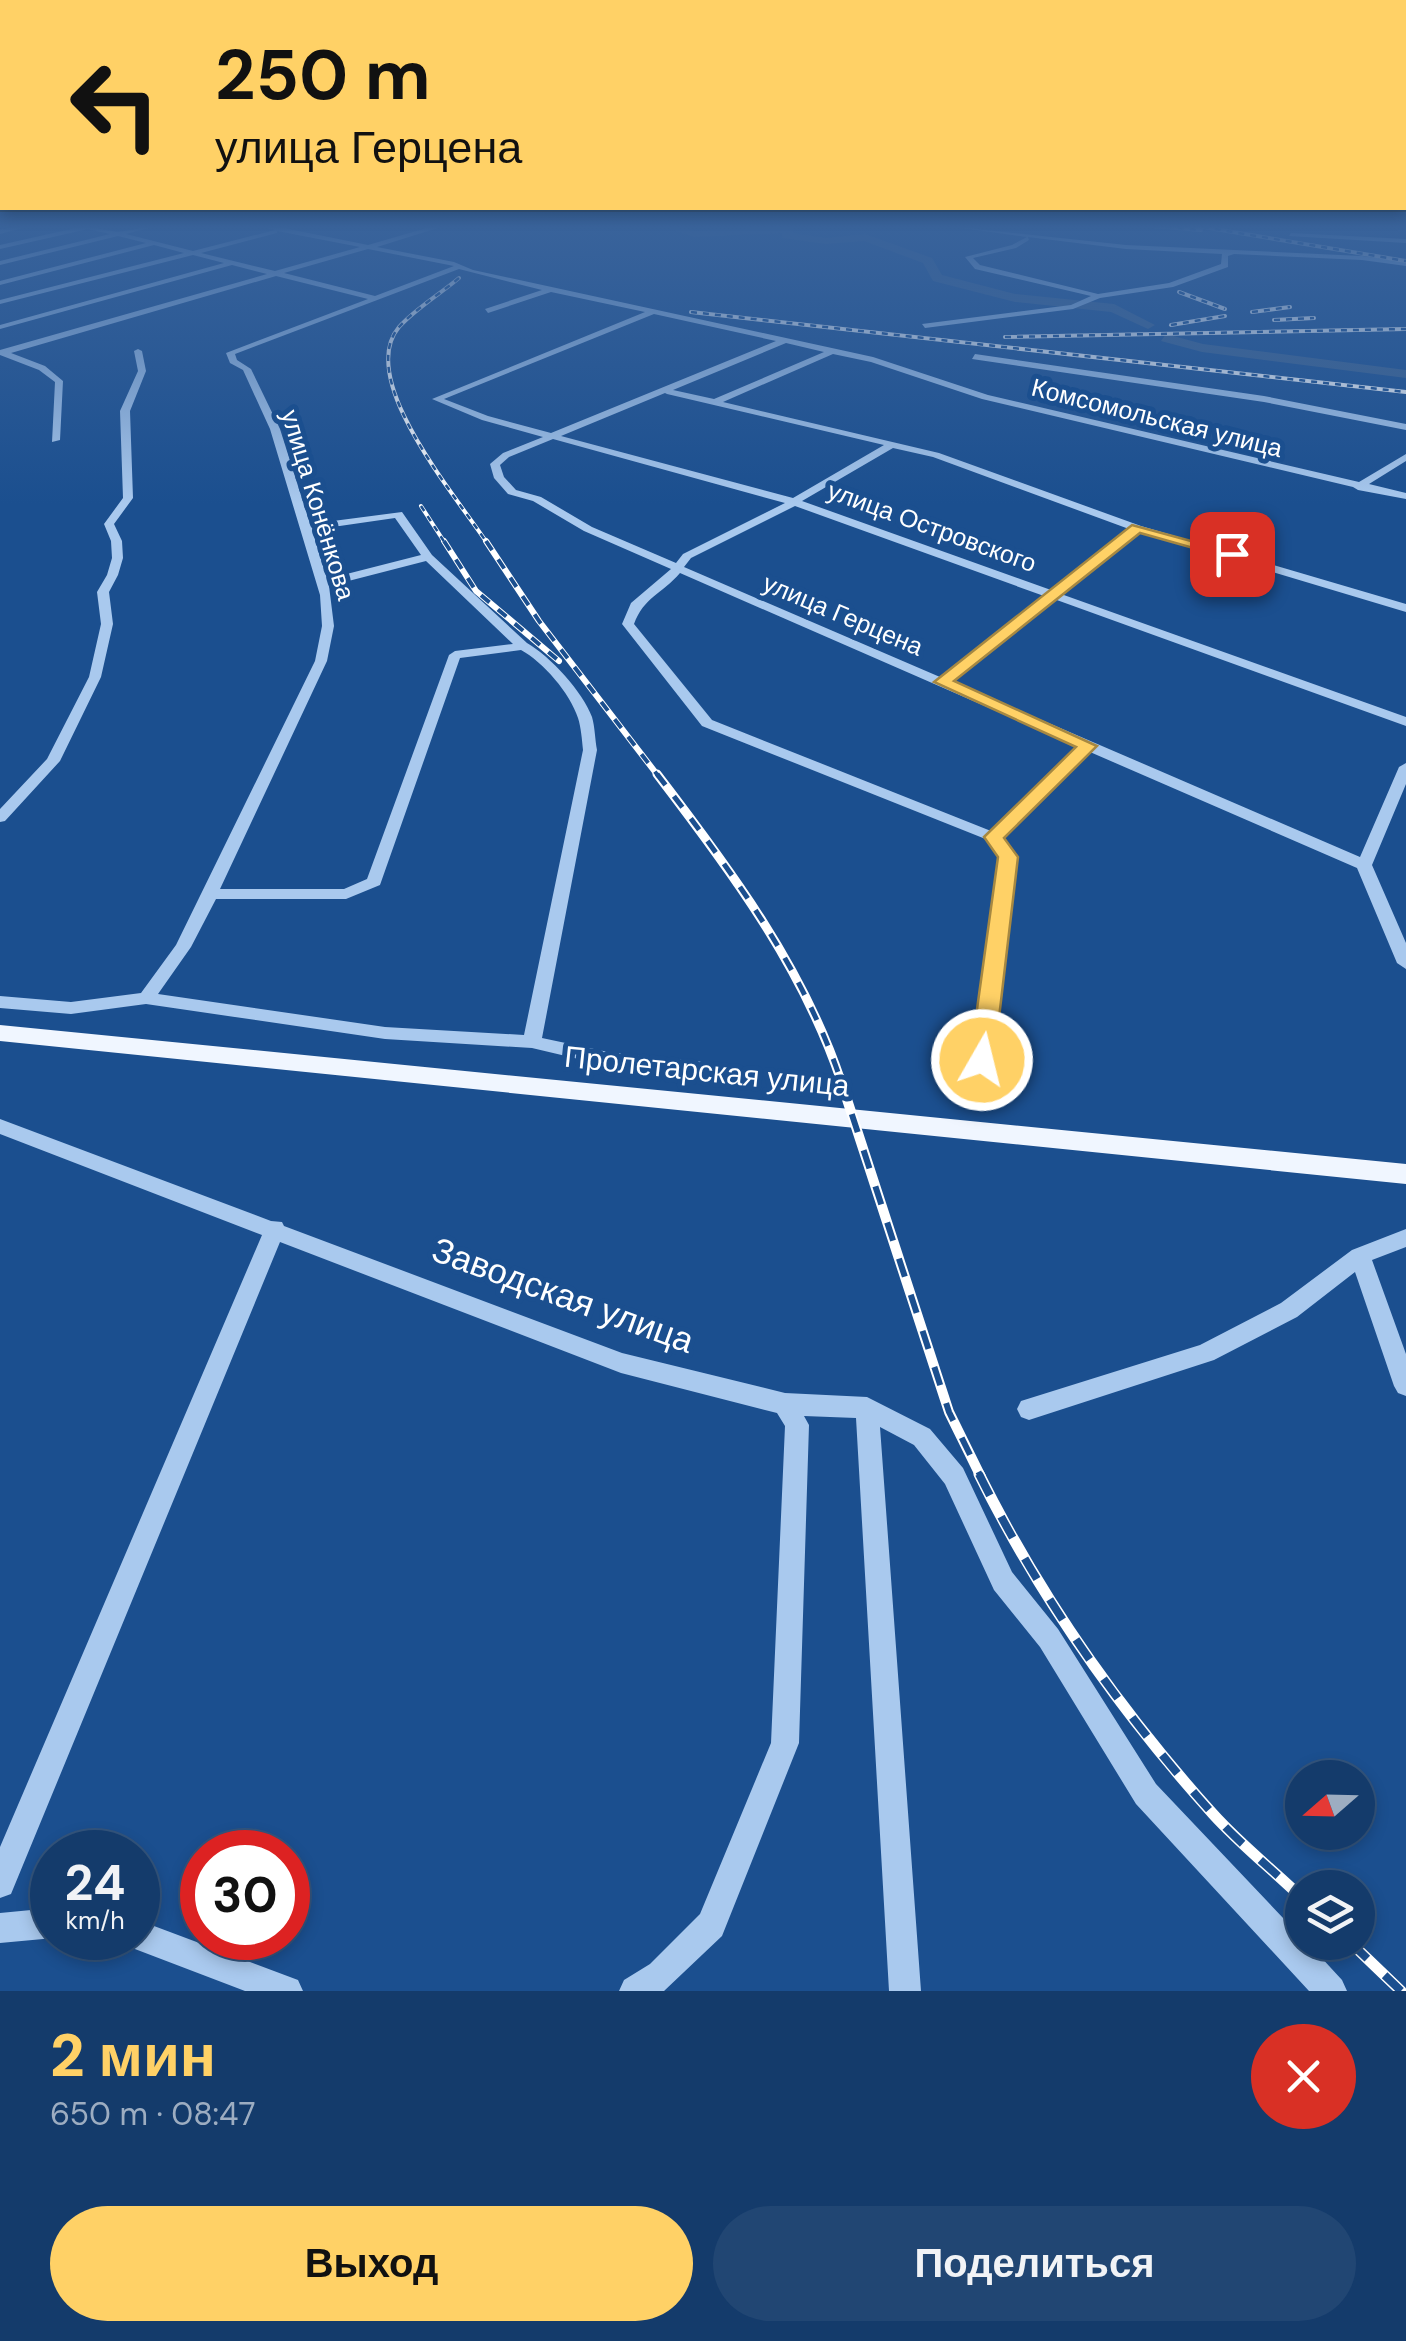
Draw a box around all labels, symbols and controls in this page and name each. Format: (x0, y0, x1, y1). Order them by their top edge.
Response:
text: 250 m (215, 30, 431, 121)
icon: left (50, 40, 180, 170)
text: улица Герцена (215, 118, 522, 177)
street label: Комсомольская улица (1028, 371, 1286, 465)
street label: улица Конёнкова (273, 406, 363, 604)
street label: улица Островского (823, 474, 1041, 580)
pin (1190, 512, 1275, 597)
icon: arrive (1205, 527, 1260, 582)
street label: улица Герцена (758, 566, 928, 664)
position arrow (930, 1008, 1034, 1112)
street label: Пролетарская улица (563, 1037, 852, 1105)
street label: Заводская улица (426, 1226, 701, 1364)
north arrow (1285, 1760, 1375, 1850)
map controls (1285, 1760, 1375, 1960)
speed limit sign: 30 (180, 1830, 310, 1960)
text: 24 (65, 1850, 126, 1916)
button: layers (1285, 1870, 1375, 1960)
text: km/h (65, 1904, 125, 1937)
text: 2 мин (50, 2016, 216, 2095)
button: close (1251, 2024, 1356, 2129)
text: 650 m · 08:47 (50, 2093, 256, 2135)
button: Выход (50, 2206, 693, 2321)
button: Поделиться (713, 2206, 1356, 2321)

